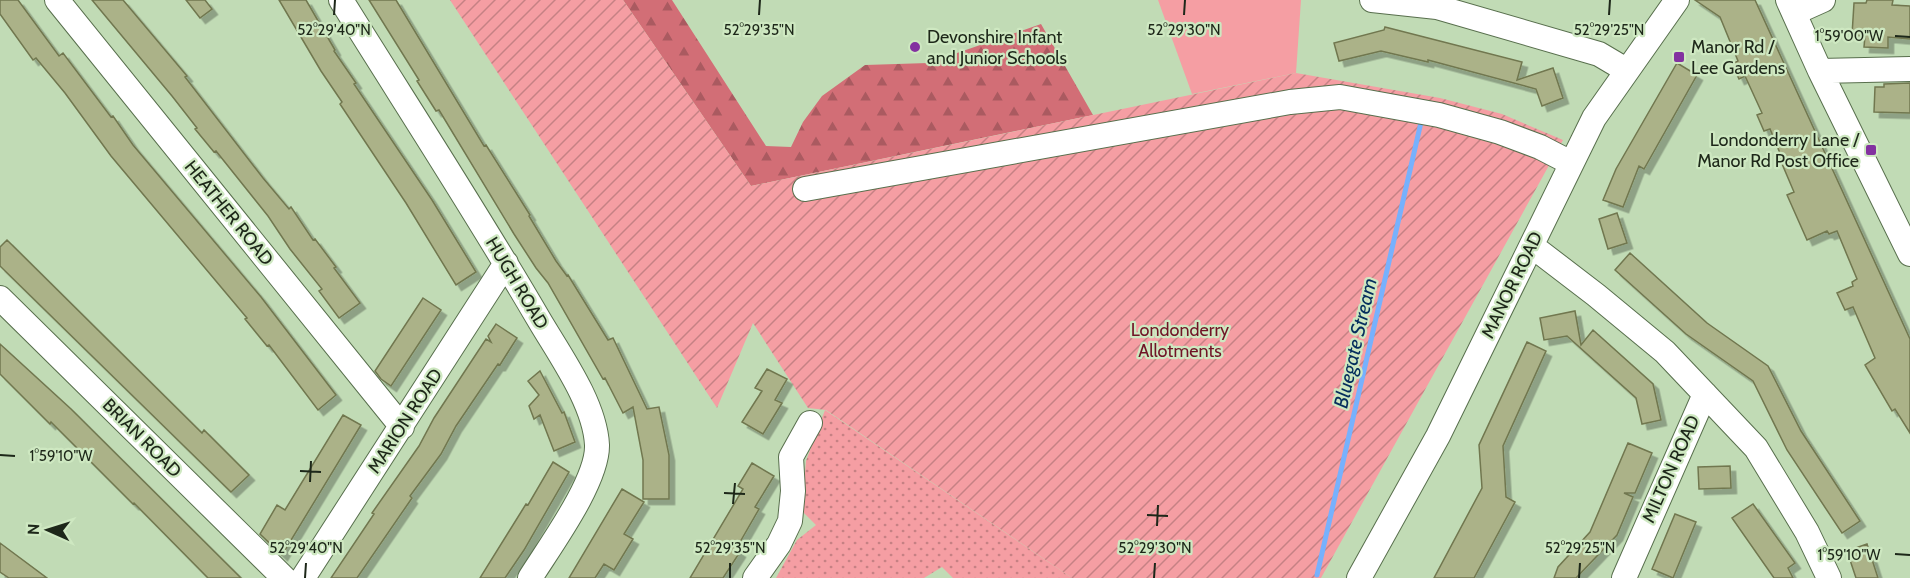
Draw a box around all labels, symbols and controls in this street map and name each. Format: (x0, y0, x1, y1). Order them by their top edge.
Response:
text: 52°29'40"N (297, 21, 371, 39)
text: 52°29'35"N (724, 21, 794, 39)
text: 52°29'30"N (1147, 21, 1221, 39)
text: 52°29'25"N (1574, 21, 1644, 39)
place label: Devonshire Infant and Junior Schools (927, 26, 1067, 69)
text: 1°59'00"W (1815, 27, 1884, 45)
place label: Manor Rd / Lee Gardens (1691, 36, 1785, 79)
marker: Devonshire Infant and Junior Schools (908, 40, 922, 54)
marker: Manor Rd / Lee Gardens (1672, 50, 1686, 64)
place label: Londonderry Lane / Manor Rd Post Office (1697, 129, 1860, 172)
marker: Londonderry Lane / Manor Rd Post Office (1864, 143, 1878, 157)
street label: HEATHER ROAD (180, 156, 278, 270)
street label: MANOR ROAD (1477, 228, 1547, 342)
street label: HUGH ROAD (481, 233, 553, 333)
water label: Bluegate Stream (1328, 276, 1382, 410)
park label: Londonderry Allotments (1131, 319, 1229, 362)
street label: MARION ROAD (363, 365, 447, 477)
street label: BRIAN ROAD (98, 394, 186, 482)
street label: MILTON ROAD (1637, 412, 1705, 526)
text: 1°59'10"W (30, 447, 93, 465)
north arrow (18, 500, 78, 560)
text: N (24, 523, 43, 535)
text: 52°29'40"N (269, 539, 343, 557)
text: 52°29'35"N (695, 539, 765, 557)
text: 52°29'30"N (1118, 539, 1192, 557)
text: 52°29'25"N (1545, 539, 1615, 557)
text: 1°59'10"W (1818, 546, 1881, 564)

